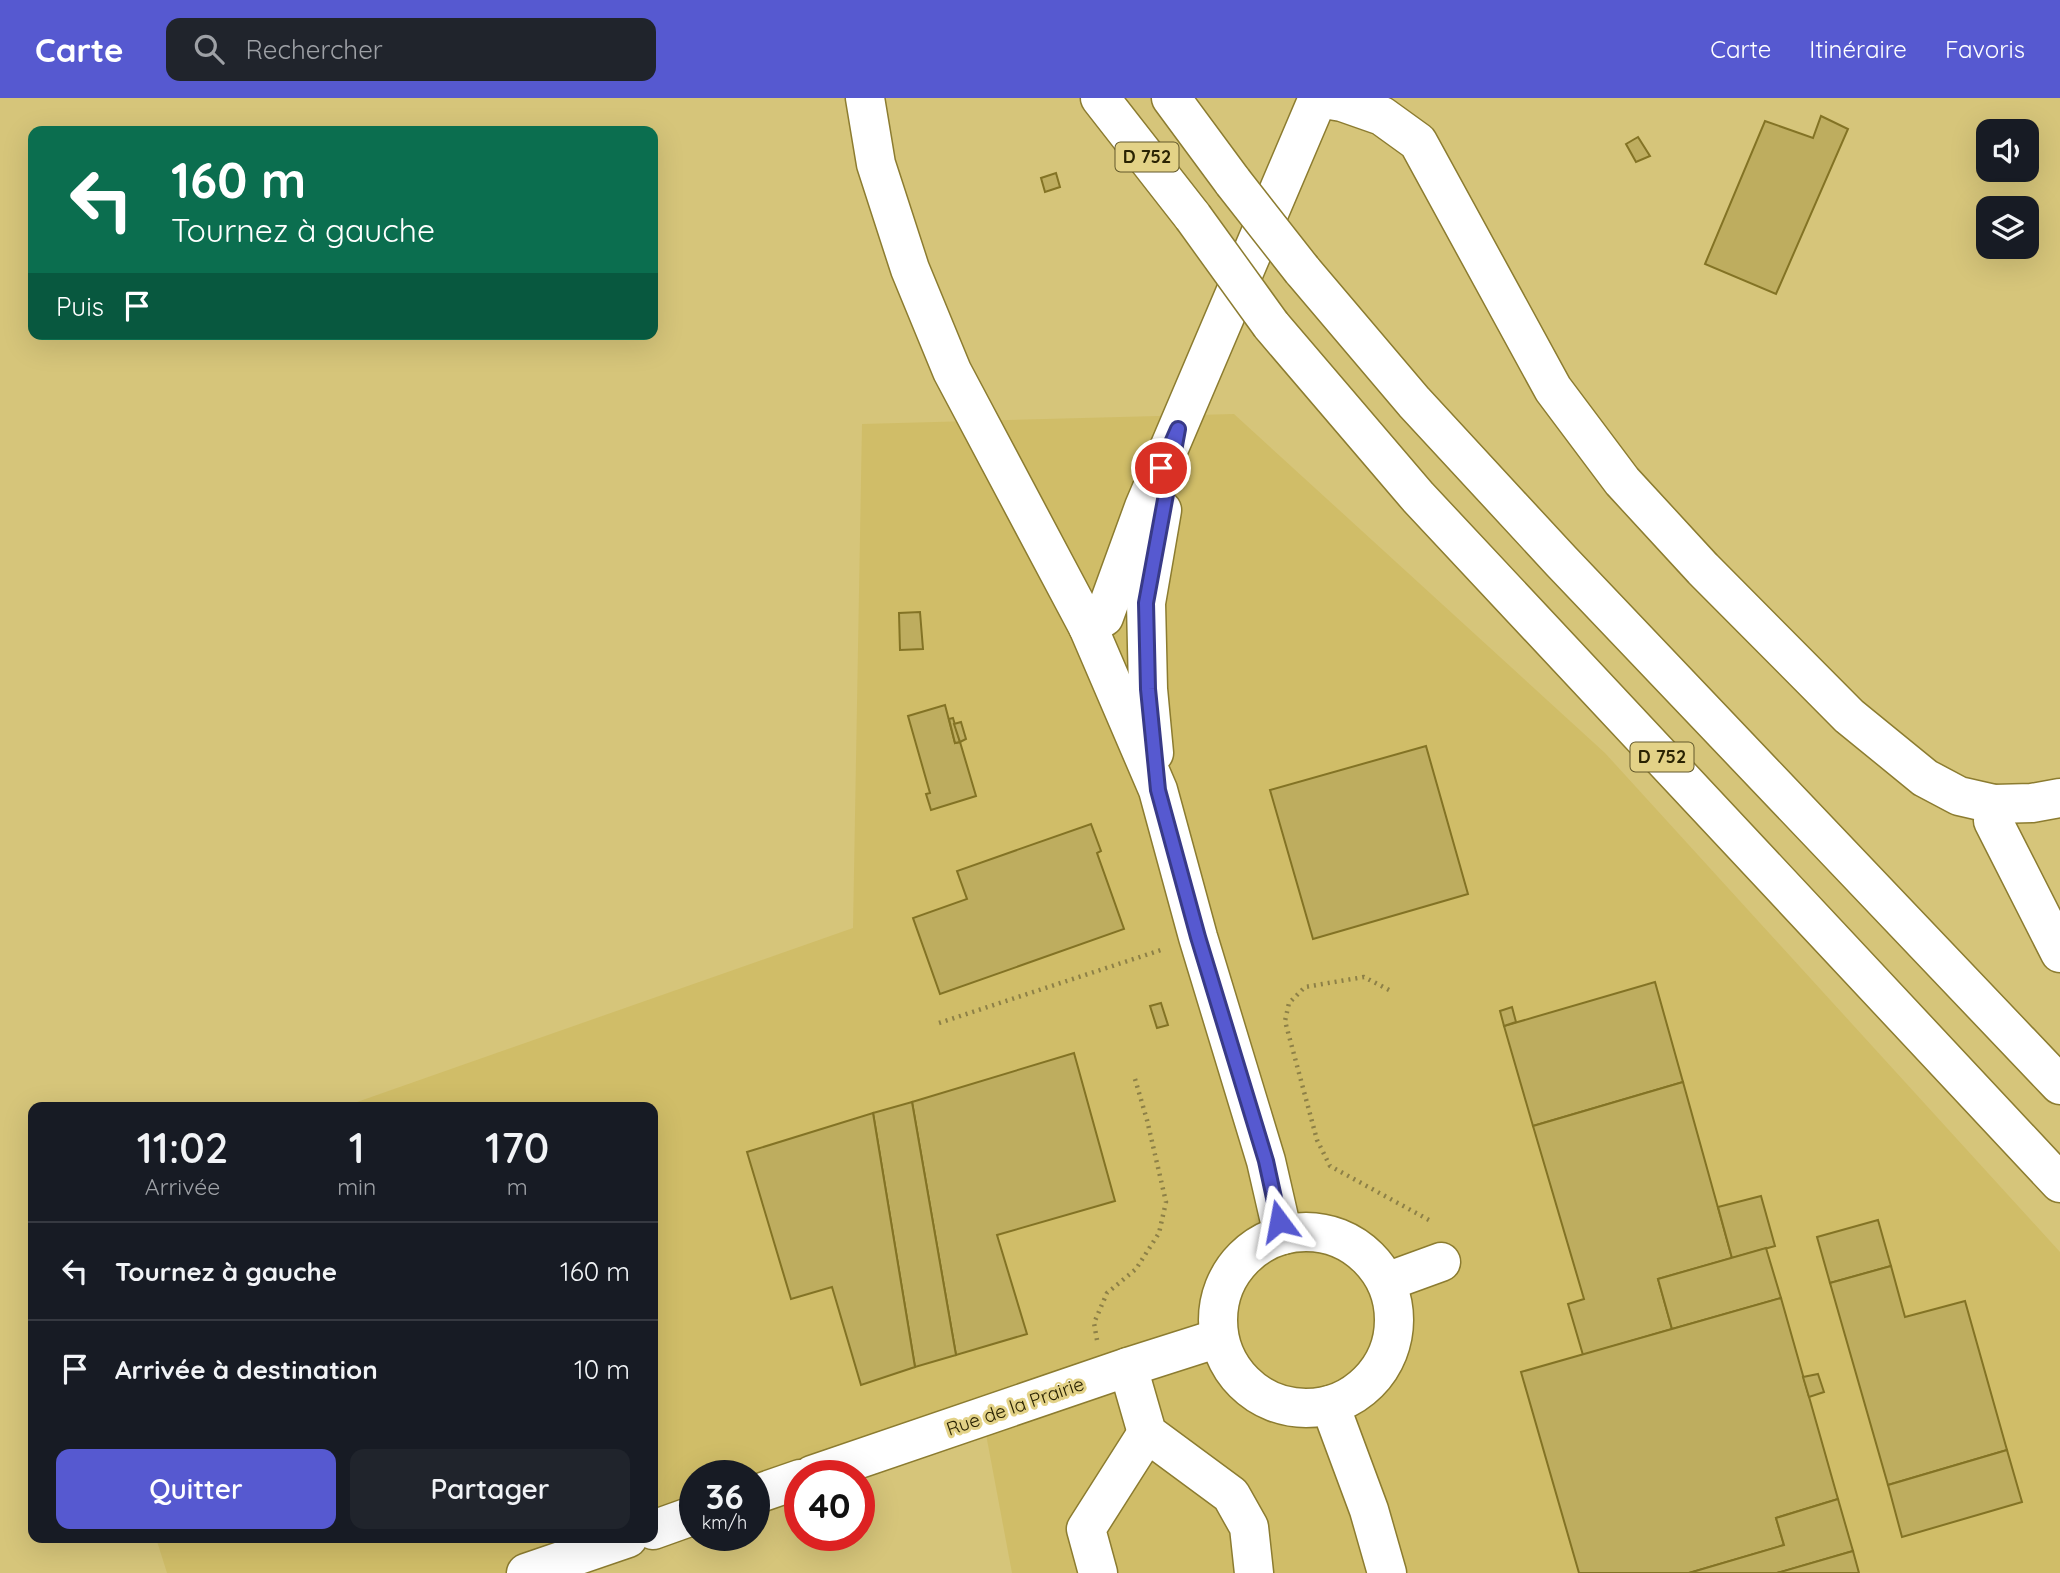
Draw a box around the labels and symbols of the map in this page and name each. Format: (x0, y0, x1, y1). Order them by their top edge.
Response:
road number: D 752 (1116, 142, 1178, 172)
pin (1131, 438, 1191, 498)
road number: D 752 (1630, 742, 1694, 772)
position arrow (1242, 1184, 1316, 1258)
street label: Rue de la Prairie (943, 1371, 1087, 1441)
speed limit sign: 40 (784, 1460, 875, 1551)

